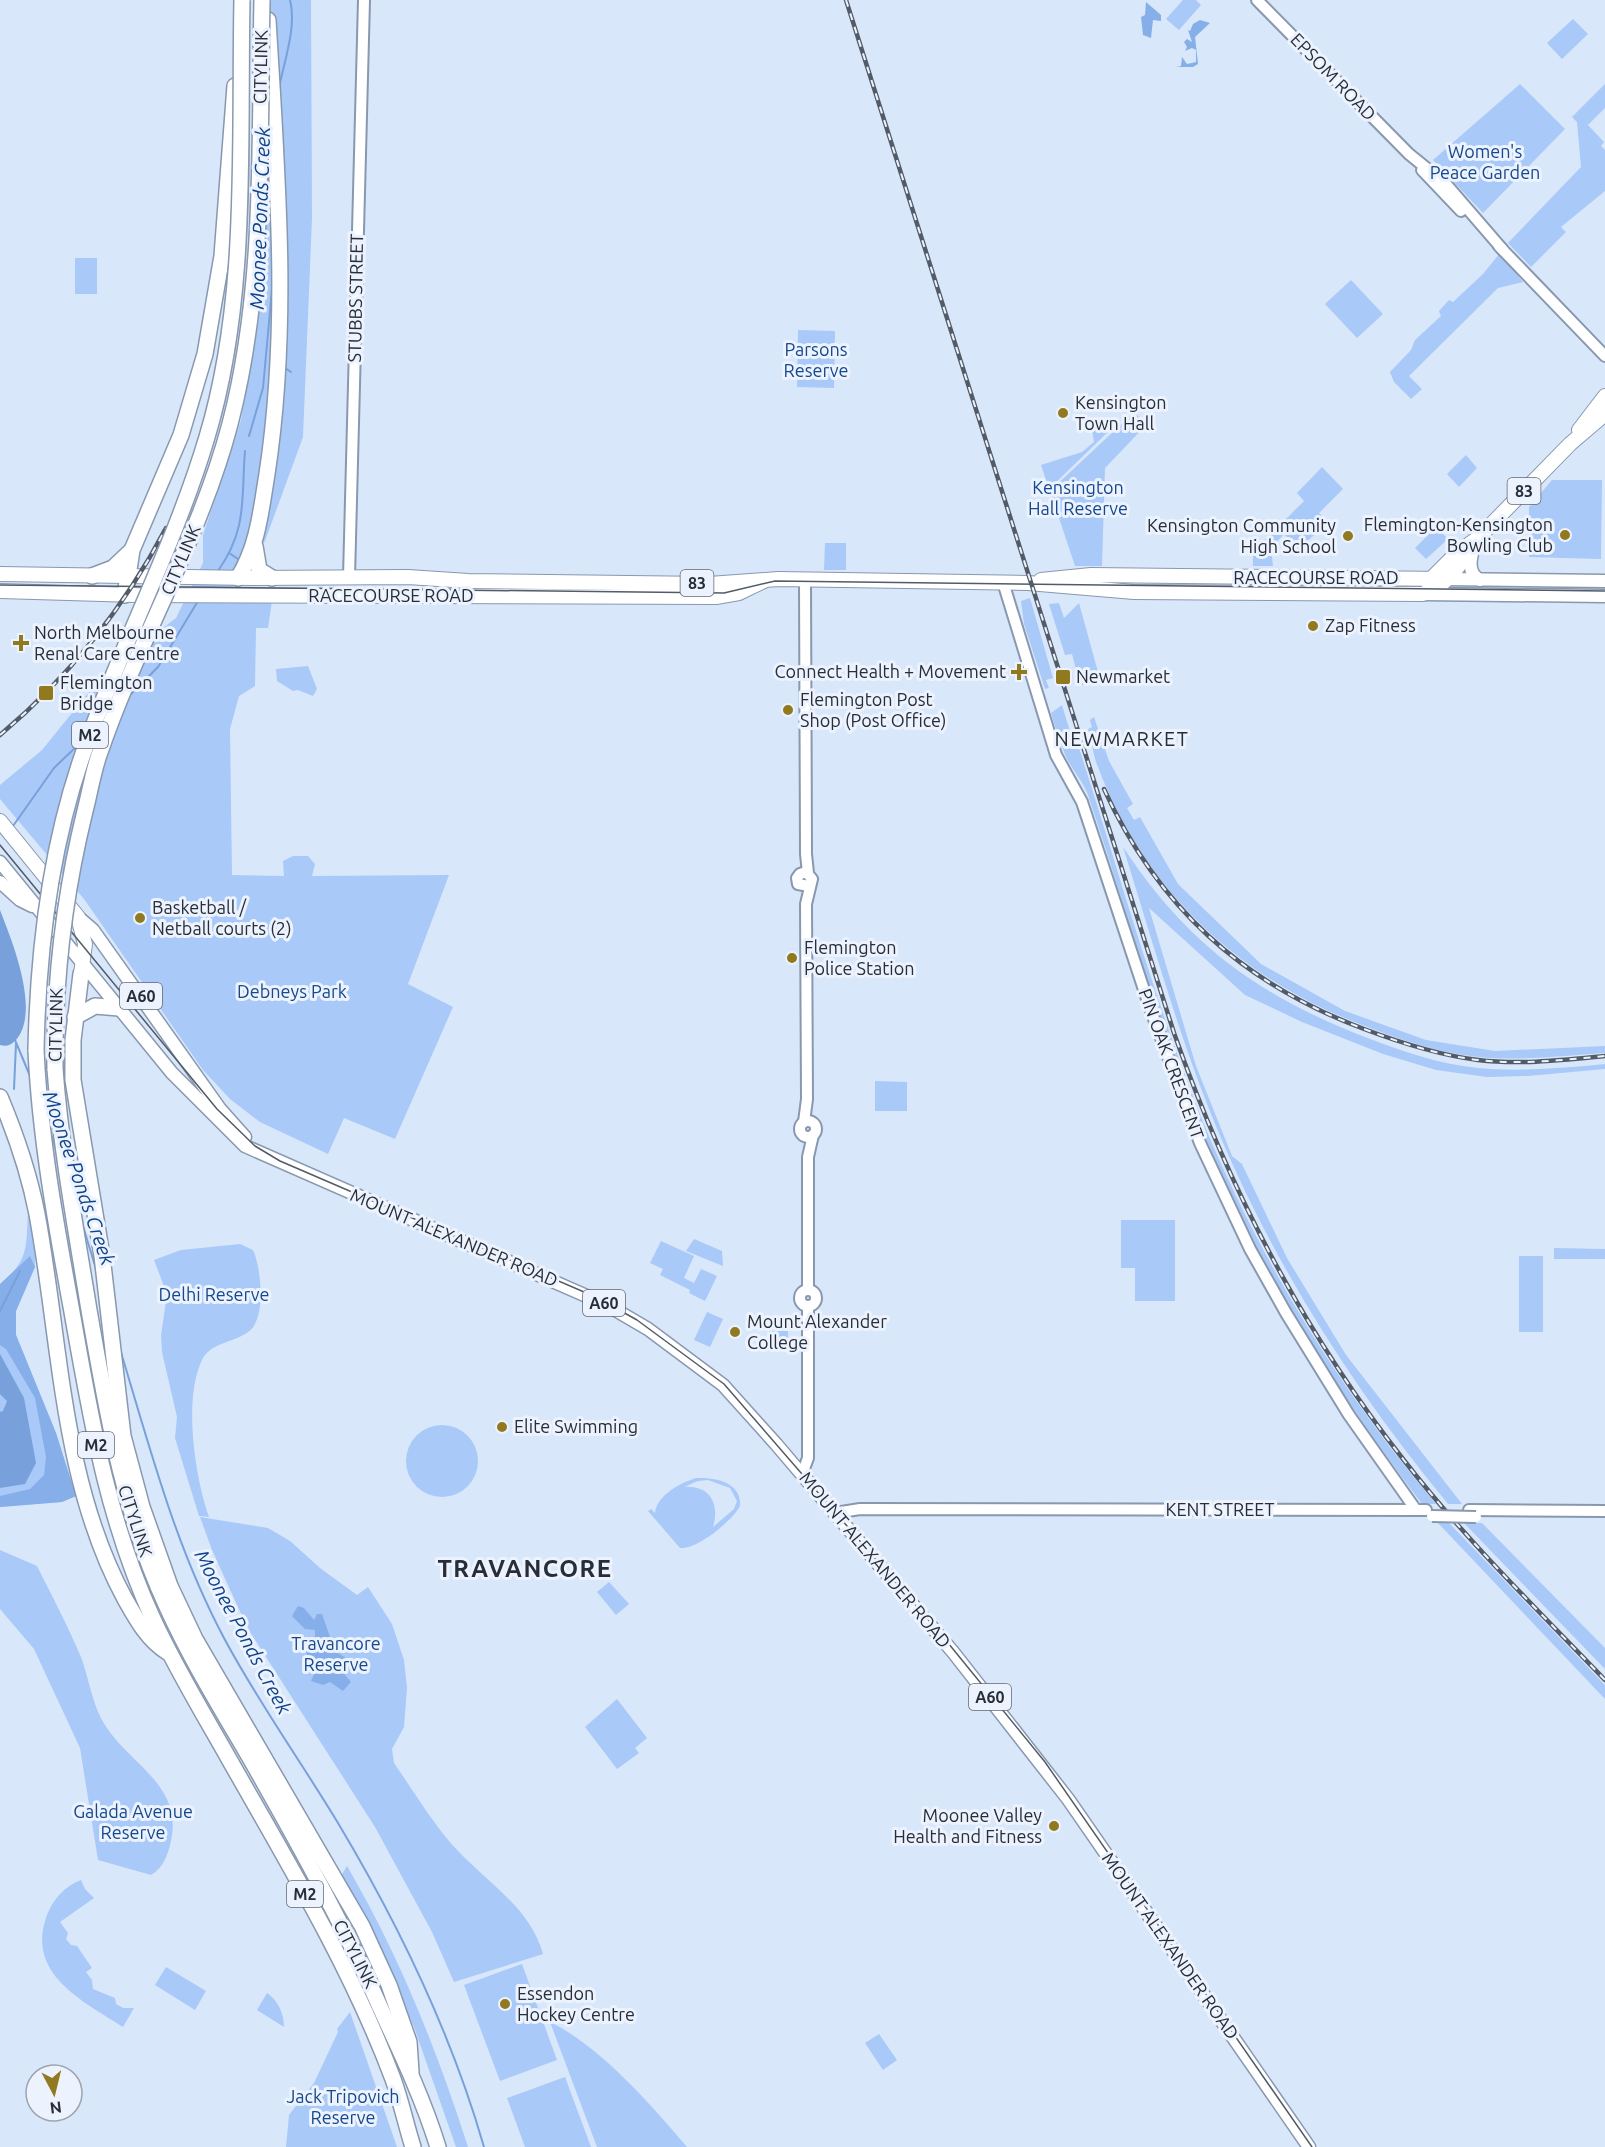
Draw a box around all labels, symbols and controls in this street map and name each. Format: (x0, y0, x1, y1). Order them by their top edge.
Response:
street label: EPSOM ROAD (1287, 29, 1380, 124)
street label: CITYLINK (249, 30, 271, 104)
water label: Moonee Ponds Creek (245, 125, 274, 310)
park label: Women's Peace Garden (1430, 141, 1540, 182)
street label: STUBBS STREET (344, 233, 366, 363)
park label: Parsons Reserve (784, 339, 848, 380)
place label: Kensington Town Hall (1075, 392, 1167, 433)
marker: Kensington Town Hall (1056, 406, 1070, 420)
park label: Kensington Hall Reserve (1028, 477, 1128, 518)
road number: 83 (1508, 478, 1540, 504)
place label: Flemington-Kensington Bowling Club (1364, 514, 1553, 555)
place label: Kensington Community High School (1147, 515, 1336, 556)
street label: CITYLINK (156, 522, 204, 598)
marker: Flemington-Kensington Bowling Club (1558, 528, 1572, 542)
marker: Kensington Community High School (1341, 529, 1355, 543)
street label: RACECOURSE ROAD (1233, 567, 1399, 587)
road number: 83 (680, 570, 714, 596)
street label: RACECOURSE ROAD (308, 585, 474, 605)
place label: Zap Fitness (1325, 615, 1416, 635)
marker: Zap Fitness (1306, 619, 1320, 633)
place label: North Melbourne Renal Care Centre (34, 622, 180, 663)
marker: North Melbourne Renal Care Centre (12, 634, 30, 652)
place label: Connect Health + Movement (775, 661, 1006, 681)
marker: Connect Health + Movement (1010, 663, 1028, 681)
place label: Newmarket (1076, 666, 1170, 686)
marker: Newmarket (1054, 668, 1072, 686)
place label: Flemington Bridge (60, 672, 153, 713)
marker: Flemington Bridge (37, 684, 55, 702)
place label: Flemington Post Shop (Post Office) (800, 689, 946, 731)
marker: Flemington Post Shop (Post Office) (781, 703, 795, 717)
road number: M2 (72, 722, 108, 748)
district label: NEWMARKET (1055, 727, 1189, 750)
place label: Basketball / Netball courts (2) (152, 897, 292, 939)
marker: Basketball / Netball courts (2) (133, 911, 147, 925)
place label: Flemington Police Station (804, 937, 915, 978)
marker: Flemington Police Station (785, 951, 799, 965)
park label: Debneys Park (237, 981, 347, 1001)
road number: A60 (120, 983, 162, 1009)
street label: PIN OAK CRESCENT (1135, 986, 1208, 1142)
street label: CITYLINK (44, 988, 66, 1062)
water label: Moonee Ponds Creek (39, 1088, 120, 1269)
street label: MOUNT ALEXANDER ROAD (348, 1184, 561, 1290)
park label: Delhi Reserve (159, 1284, 269, 1304)
road number: A60 (583, 1290, 625, 1316)
place label: Mount Alexander College (747, 1311, 887, 1352)
marker: Mount Alexander College (728, 1325, 742, 1339)
place label: Elite Swimming (514, 1416, 638, 1436)
marker: Elite Swimming (495, 1420, 509, 1434)
road number: M2 (78, 1432, 114, 1458)
street label: MOUNT ALEXANDER ROAD (796, 1467, 955, 1651)
street label: CITYLINK (115, 1482, 157, 1559)
street label: KENT STREET (1166, 1499, 1274, 1519)
water label: Moonee Ponds Creek (190, 1546, 297, 1719)
district label: TRAVANCORE (437, 1555, 613, 1582)
park label: Travancore Reserve (291, 1633, 381, 1674)
road number: A60 (969, 1684, 1011, 1710)
park label: Galada Avenue Reserve (73, 1801, 193, 1842)
place label: Moonee Valley Health and Fitness (893, 1805, 1042, 1846)
marker: Moonee Valley Health and Fitness (1047, 1819, 1061, 1833)
street label: MOUNT ALEXANDER ROAD (1099, 1848, 1243, 2043)
road number: M2 (287, 1881, 323, 1907)
street label: CITYLINK (330, 1916, 382, 1991)
place label: Essendon Hockey Centre (517, 1983, 635, 2024)
marker: Essendon Hockey Centre (498, 1997, 512, 2011)
north arrow (24, 2063, 84, 2123)
park label: Jack Tripovich Reserve (286, 2086, 400, 2127)
text: N (49, 2098, 63, 2118)

